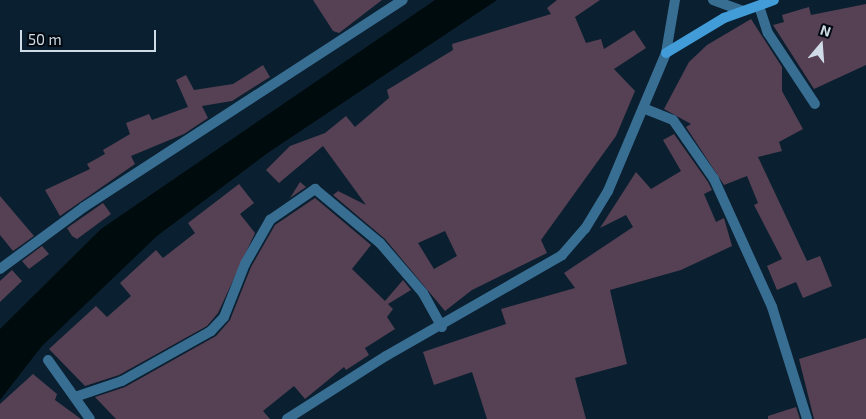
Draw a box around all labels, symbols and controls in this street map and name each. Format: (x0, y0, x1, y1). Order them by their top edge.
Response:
scale bar (22, 20, 159, 52)
north arrow (796, 20, 846, 70)
text: N (818, 21, 833, 40)
text: 50 m (28, 30, 62, 48)

